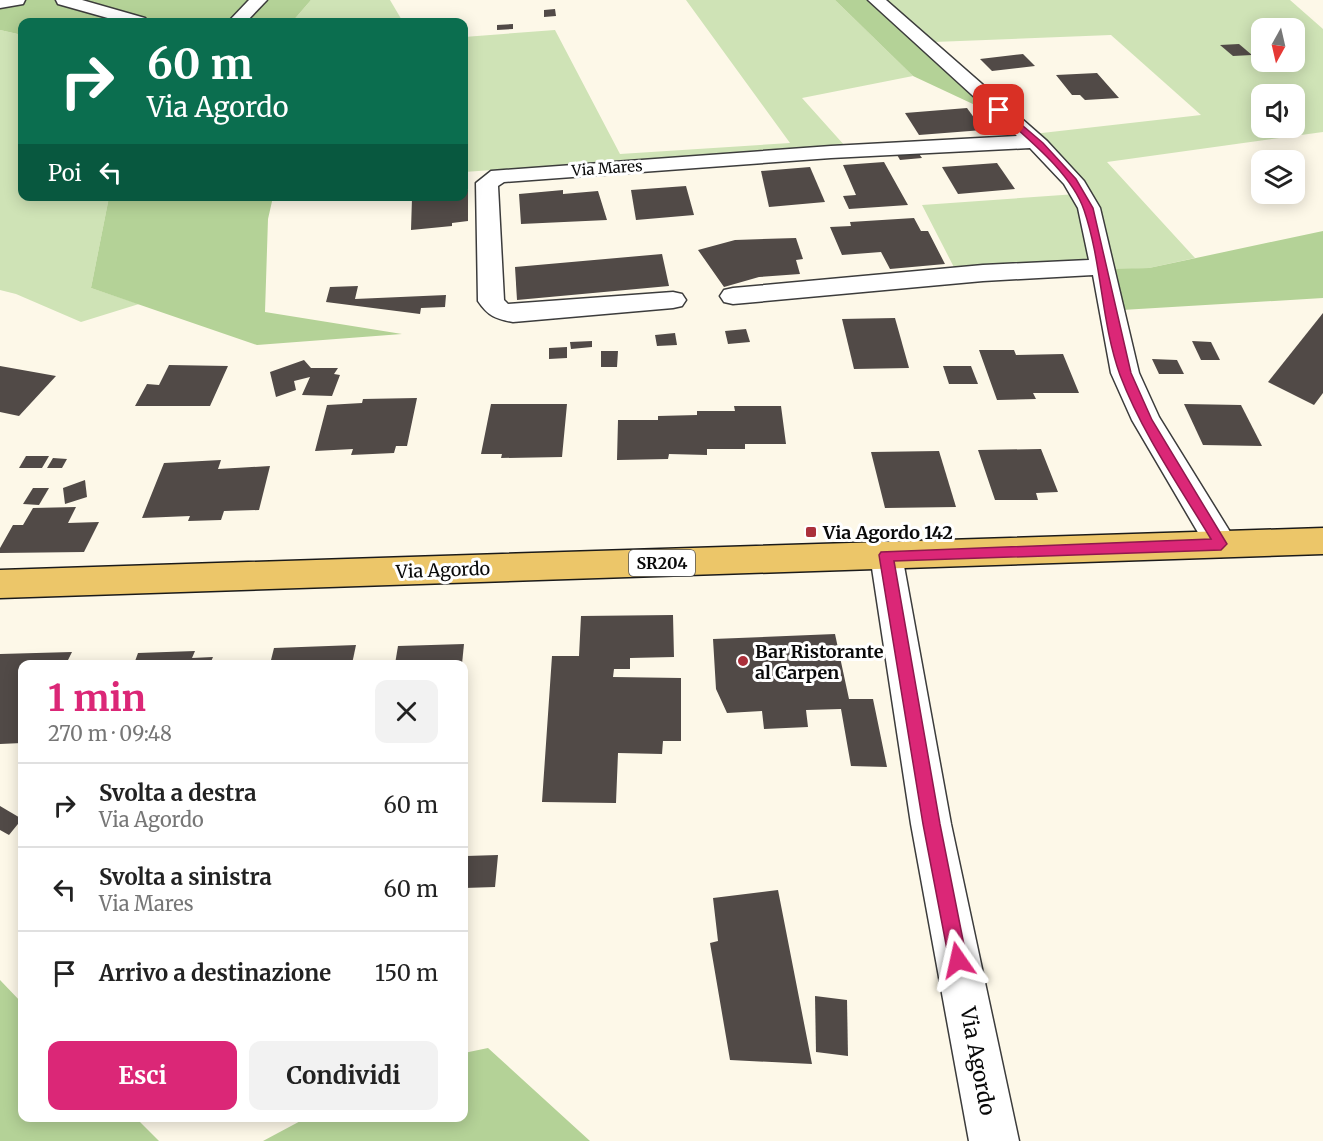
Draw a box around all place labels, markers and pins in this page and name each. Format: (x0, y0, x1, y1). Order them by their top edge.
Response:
pin (973, 84, 1024, 135)
place label: Via Agordo 142 (822, 521, 953, 544)
marker: Via Agordo 142 (804, 525, 818, 539)
place label: Bar Ristorante al Carpen (755, 640, 884, 684)
marker: Bar Ristorante al Carpen (736, 654, 750, 668)

